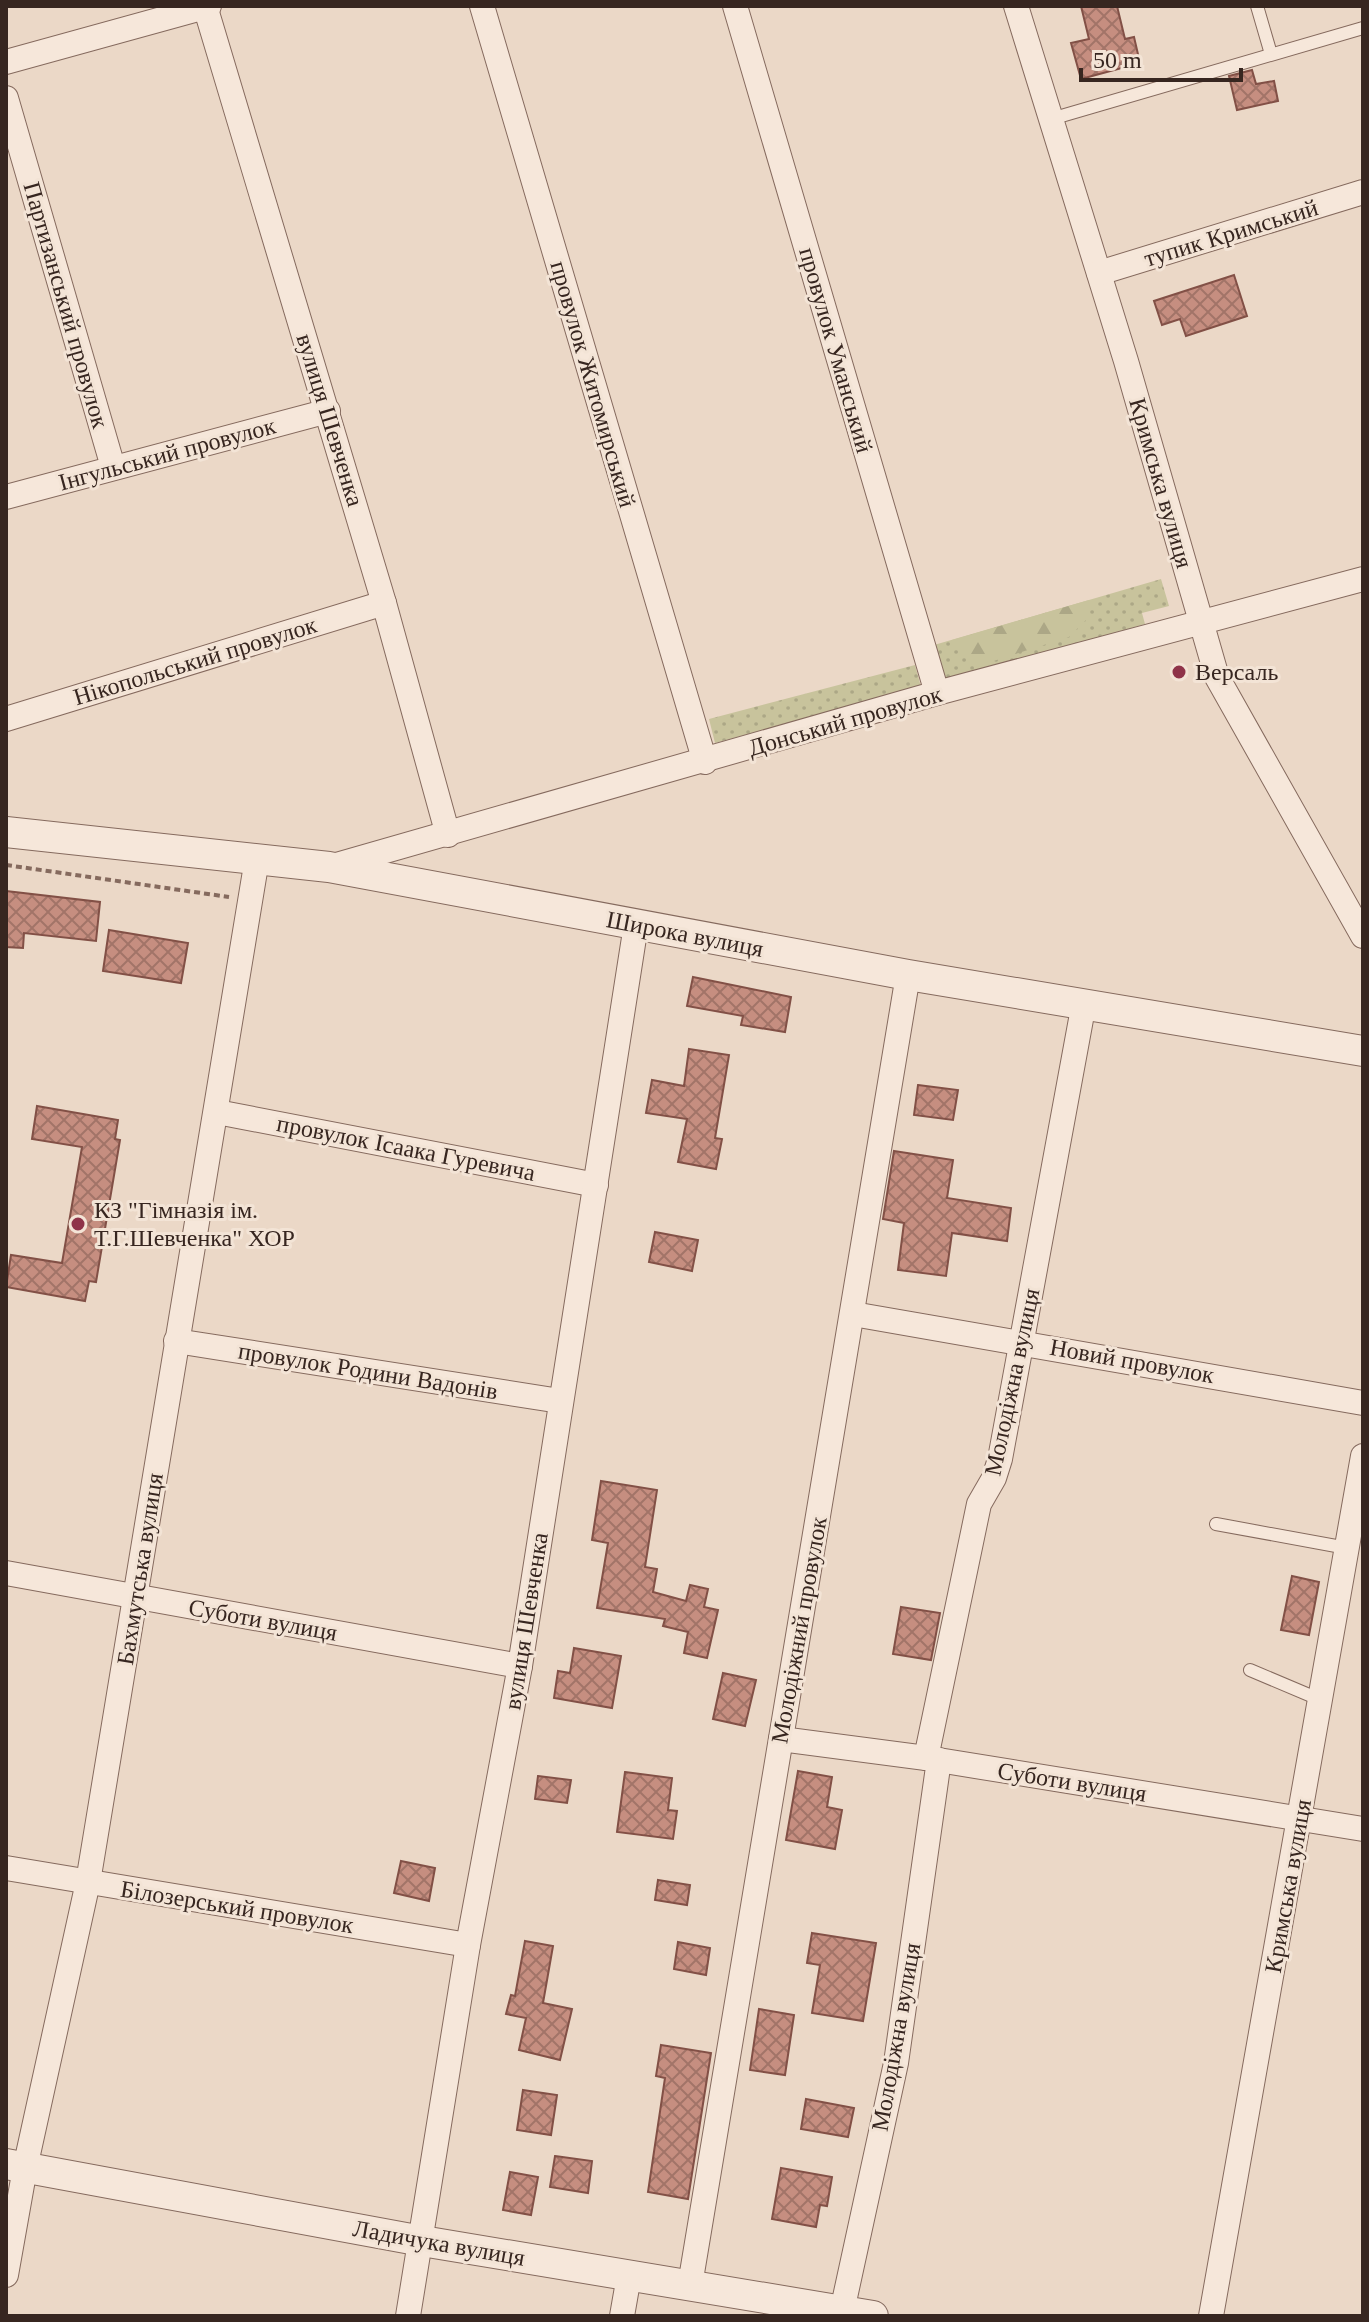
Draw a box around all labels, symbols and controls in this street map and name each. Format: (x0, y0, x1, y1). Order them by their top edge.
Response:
scale bar (1081, 32, 1241, 82)
text: 50 m (1093, 47, 1142, 73)
street label: Партизанський провулок (18, 179, 114, 431)
street label: тупик Кримський (1141, 194, 1321, 272)
street label: провулок Уманський (794, 244, 878, 456)
street label: провулок Житомирський (545, 258, 641, 510)
street label: вулиця Шевченка (291, 331, 369, 510)
street label: Кримська вулиця (1124, 395, 1198, 571)
street label: Інгульський провулок (56, 412, 279, 495)
street label: Нікопольський провулок (70, 612, 320, 710)
place label: Версаль (1195, 659, 1278, 685)
marker: Версаль (1170, 663, 1188, 681)
street label: Донський провулок (745, 681, 945, 761)
street label: Широка вулиця (604, 906, 766, 962)
street label: провулок Ісаака Гуревича (275, 1110, 538, 1186)
place label: КЗ "Гімназія ім. Т.Г.Шевченка" ХОР (94, 1197, 295, 1251)
marker: КЗ "Гімназія ім. Т.Г.Шевченка" ХОР (69, 1215, 87, 1233)
street label: Молодіжна вулиця (979, 1286, 1045, 1478)
street label: Новий провулок (1048, 1334, 1216, 1388)
street label: провулок Родини Вадонів (236, 1338, 500, 1404)
street label: Бахмутська вулиця (112, 1471, 168, 1667)
street label: Молодіжний провулок (766, 1514, 832, 1745)
street label: вулиця Шевченка (499, 1530, 553, 1711)
street label: Суботи вулиця (187, 1594, 339, 1646)
street label: Суботи вулиця (996, 1757, 1148, 1807)
street label: Кримська вулиця (1260, 1797, 1316, 1975)
street label: Білозерський провулок (119, 1876, 356, 1938)
street label: Молодіжна вулиця (867, 1941, 925, 2133)
street label: Ладичука вулиця (351, 2215, 527, 2271)

